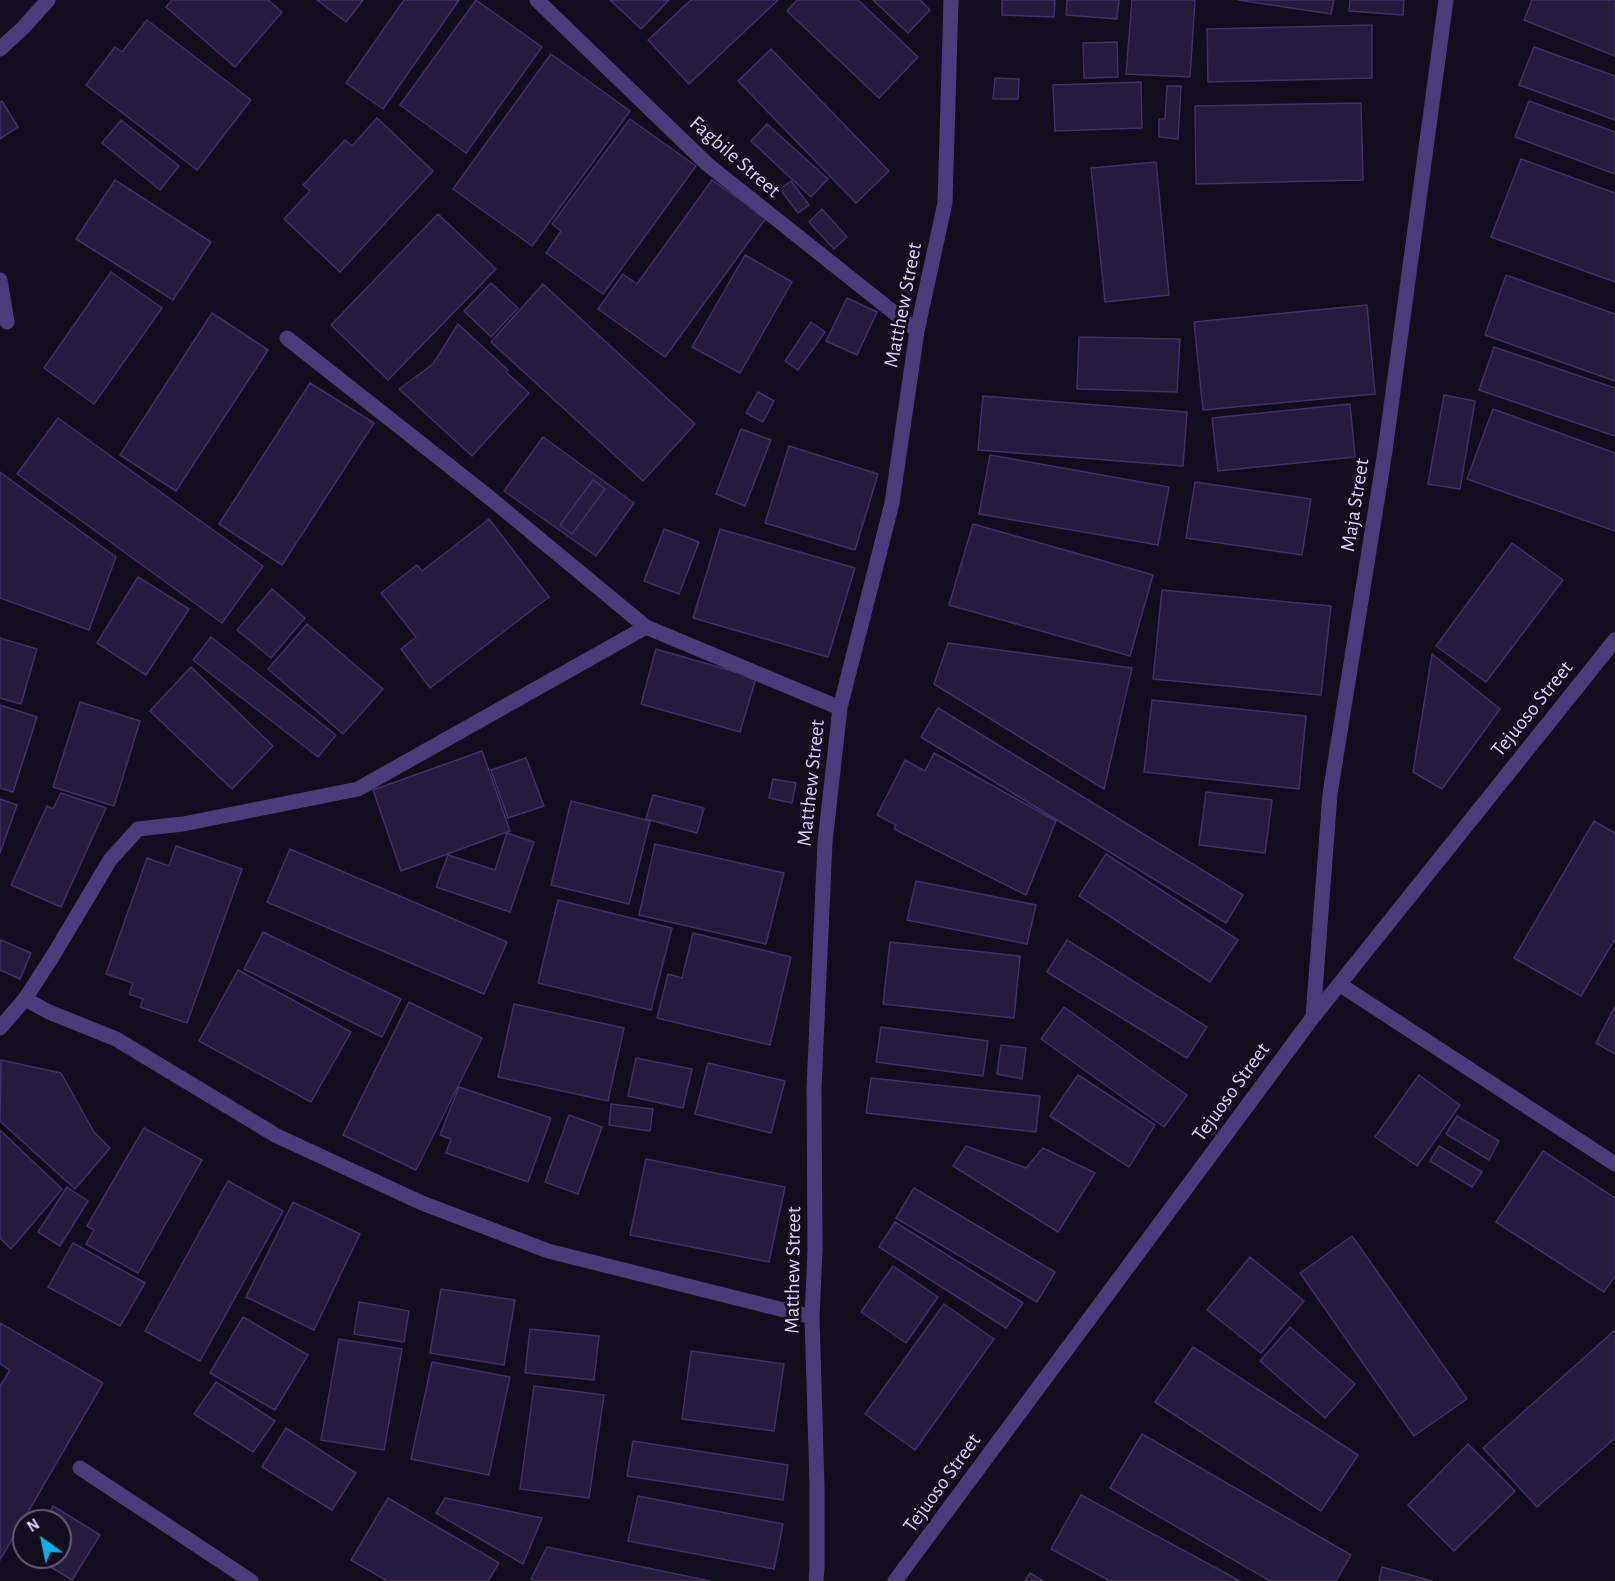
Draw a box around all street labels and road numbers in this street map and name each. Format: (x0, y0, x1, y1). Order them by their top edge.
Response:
street label: Fagbile Street (684, 111, 786, 203)
street label: Matthew Street (879, 240, 927, 370)
street label: Maja Street (1335, 456, 1375, 554)
street label: Tejuoso Street (1486, 656, 1578, 762)
street label: Matthew Street (792, 718, 830, 848)
street label: Tejuoso Street (1187, 1038, 1275, 1146)
street label: Matthew Street (779, 1206, 807, 1334)
street label: Tejuoso Street (898, 1429, 986, 1537)

